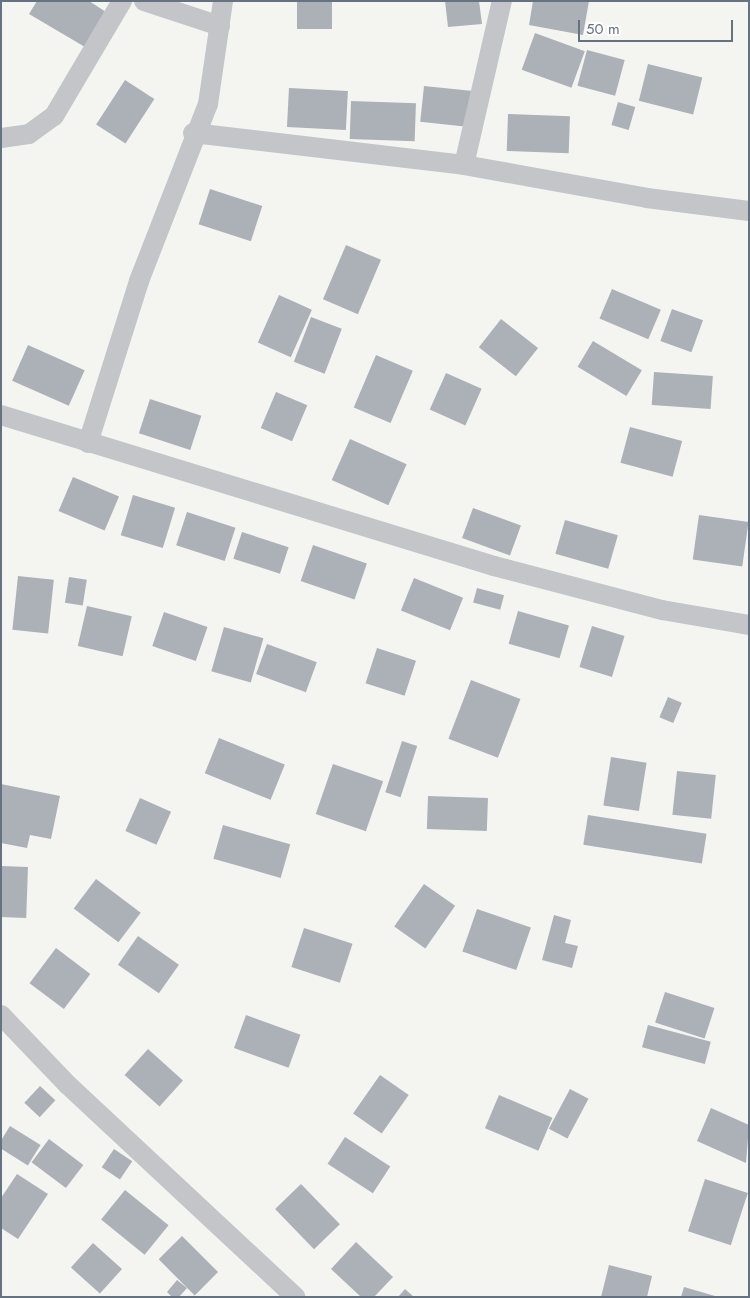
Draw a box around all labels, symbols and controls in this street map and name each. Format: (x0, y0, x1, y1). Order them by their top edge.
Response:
scale bar (580, 10, 735, 42)
text: 50 m (586, 18, 620, 40)

